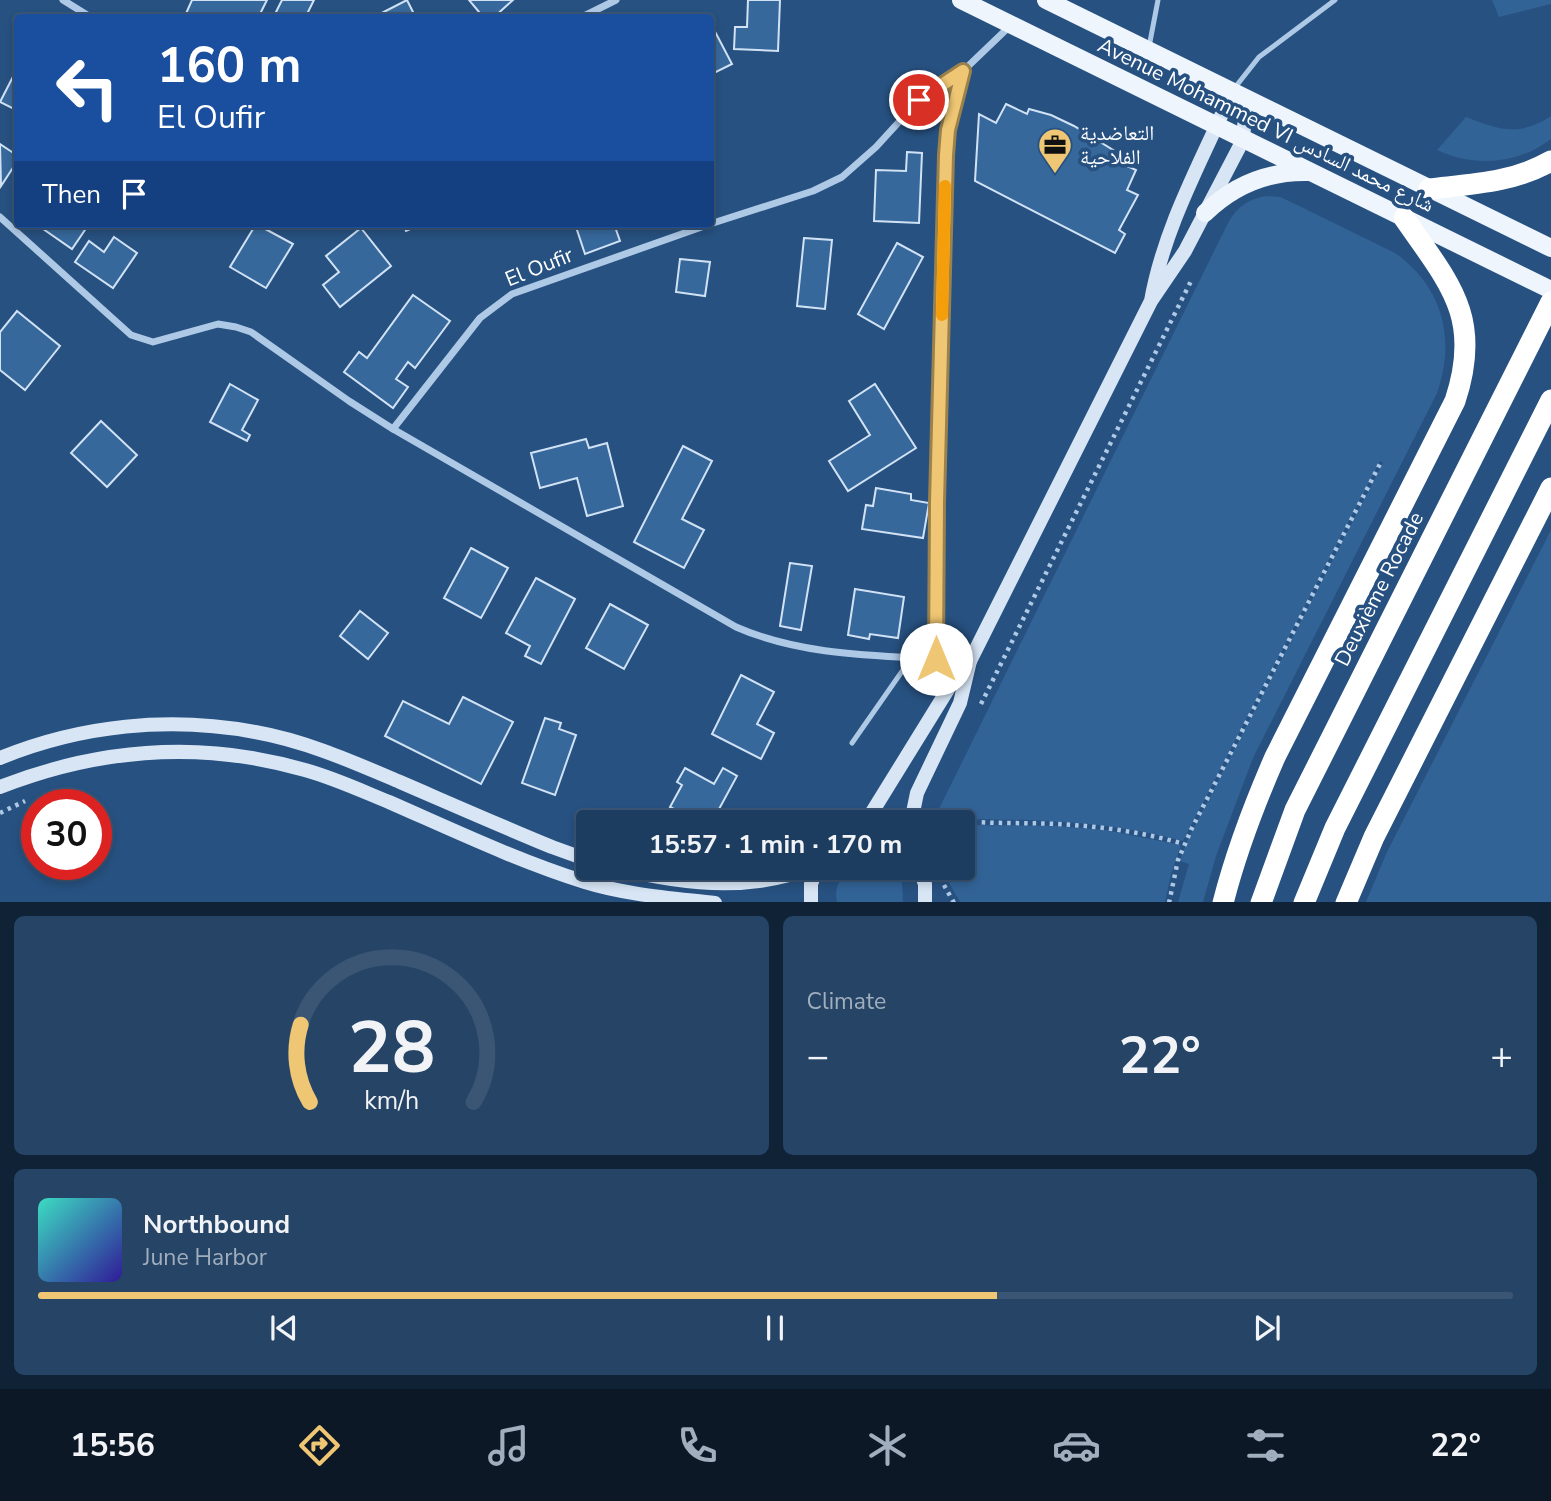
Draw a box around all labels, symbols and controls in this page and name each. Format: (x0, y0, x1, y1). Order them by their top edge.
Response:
street label: Avenue Mohammed VI شارع محمد السادس (1093, 31, 1439, 219)
text: 160 m (157, 32, 301, 99)
icon: left (42, 42, 133, 133)
pin (889, 70, 949, 130)
icon: arrive (900, 81, 938, 119)
text: El Oufir (157, 96, 265, 139)
place label: التعاضدية الفلاحية (1080, 119, 1154, 171)
office icon: التعاضدية الفلاحية (1036, 126, 1074, 175)
icon: arrive (115, 175, 153, 213)
text: Then (42, 177, 101, 212)
street label: El Oufir (501, 241, 578, 293)
street label: Deuxième Rocade (1328, 507, 1430, 671)
position arrow (899, 622, 973, 696)
speed limit sign: 30 (21, 789, 112, 880)
text: 15:57 · 1 min · 170 m (649, 827, 902, 862)
text: Climate (807, 986, 886, 1017)
text: 28 (348, 998, 435, 1098)
text: 22° (1119, 1020, 1201, 1091)
text: − (807, 1031, 829, 1082)
text: + (1490, 1031, 1513, 1082)
text: km/h (364, 1083, 419, 1117)
text: Northbound (143, 1207, 290, 1242)
text: June Harbor (143, 1242, 267, 1273)
icon: previous (265, 1309, 303, 1347)
icon: pause (756, 1309, 794, 1347)
icon: next (1248, 1309, 1286, 1347)
icon: directions (295, 1421, 344, 1470)
icon: music (484, 1421, 533, 1470)
icon: phone (673, 1421, 722, 1470)
icon: climate (863, 1421, 912, 1470)
icon: car (1052, 1421, 1101, 1470)
icon: filters (1241, 1421, 1290, 1470)
text: 15:56 (70, 1424, 155, 1467)
text: 22° (1430, 1424, 1481, 1467)

